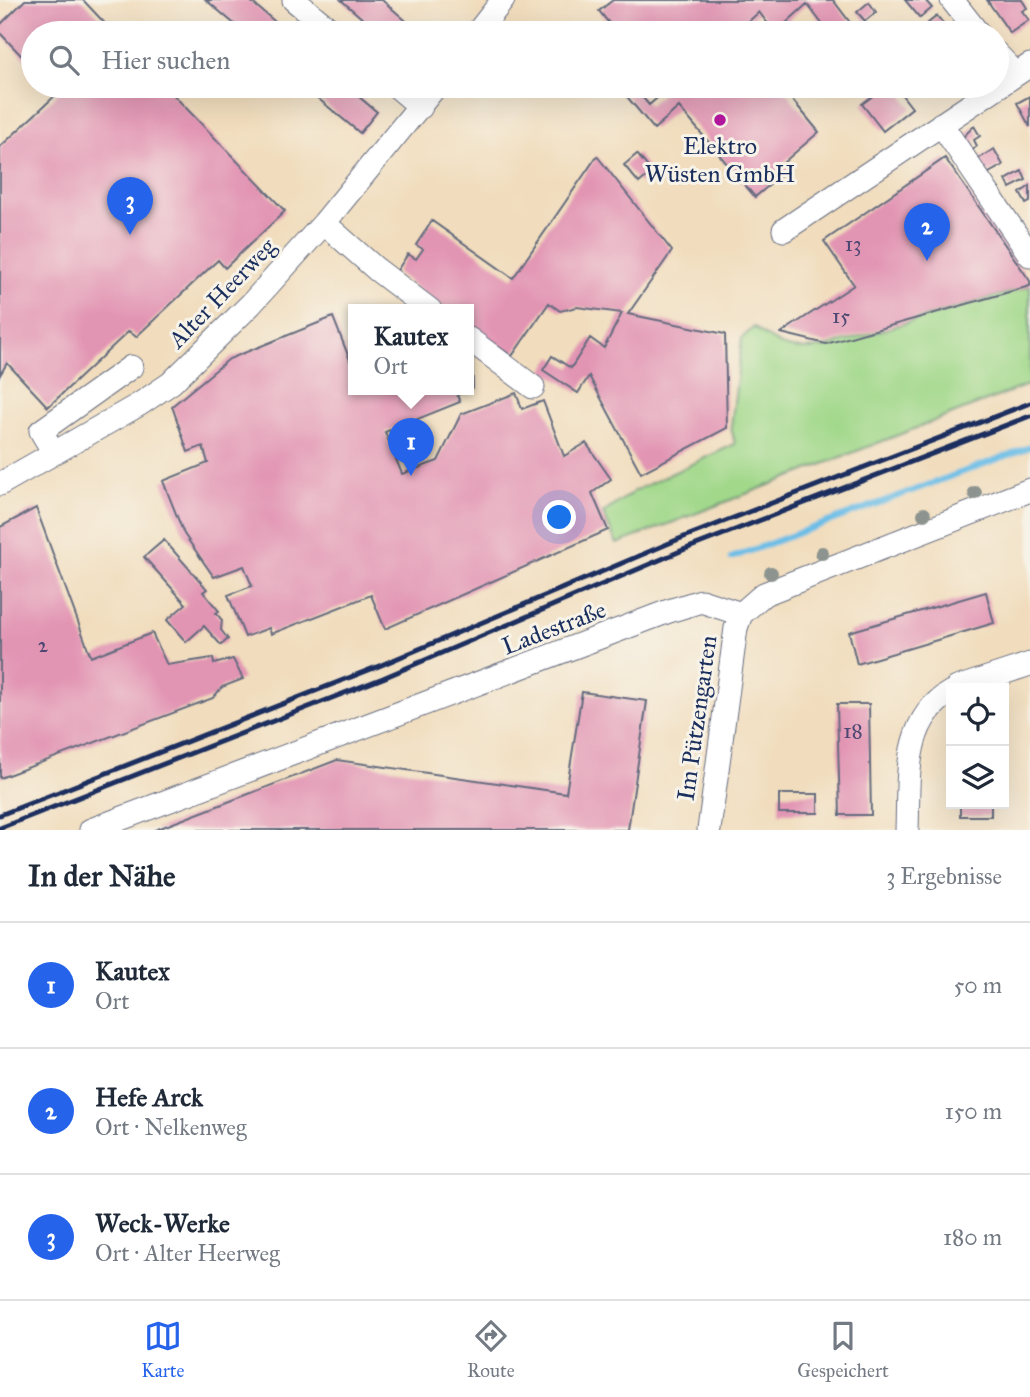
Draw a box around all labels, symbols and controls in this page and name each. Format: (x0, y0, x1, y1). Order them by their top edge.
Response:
search box (21, 21, 1009, 98)
icon: search (45, 41, 83, 79)
text: Hier suchen (101, 44, 230, 76)
marker: Elektro Wüsten GmbH (712, 112, 728, 128)
place label: Elektro Wüsten GmbH (645, 131, 795, 189)
pin: 3 (107, 177, 153, 235)
pin: 2 (904, 203, 950, 261)
street label: Alter Heerweg (161, 231, 283, 355)
house number: 13 (845, 231, 861, 257)
house number: 15 (832, 303, 850, 329)
popup (348, 304, 474, 395)
text: Kautex (374, 320, 448, 352)
text: Ort (374, 352, 408, 380)
pin: 1 (388, 418, 434, 476)
your location (542, 500, 576, 534)
street label: Ladestraße (498, 595, 610, 661)
house number: 2 (38, 632, 49, 658)
street label: Im Pützengarten (671, 633, 723, 803)
map controls (946, 683, 1009, 809)
button: locate (946, 683, 1009, 746)
house number: 18 (843, 718, 863, 744)
button: layers (946, 746, 1009, 809)
text: In der Nähe (28, 858, 176, 894)
text: 3 Ergebnisse (886, 862, 1002, 890)
text: Kautex (95, 955, 170, 987)
text: 1 (46, 971, 56, 999)
text: 50 m (954, 971, 1002, 999)
text: Ort (95, 987, 129, 1015)
text: Hefe Arck (95, 1081, 203, 1113)
text: 2 (45, 1097, 57, 1125)
text: 150 m (945, 1097, 1002, 1125)
text: Ort · Nelkenweg (95, 1113, 247, 1141)
text: Weck-Werke (95, 1207, 230, 1239)
text: 3 (46, 1223, 56, 1251)
text: 180 m (943, 1223, 1002, 1251)
text: Ort · Alter Heerweg (95, 1239, 280, 1267)
tab: Karte (141, 1317, 185, 1382)
tab: Route (467, 1317, 515, 1382)
tab: Gespeichert (797, 1317, 889, 1382)

